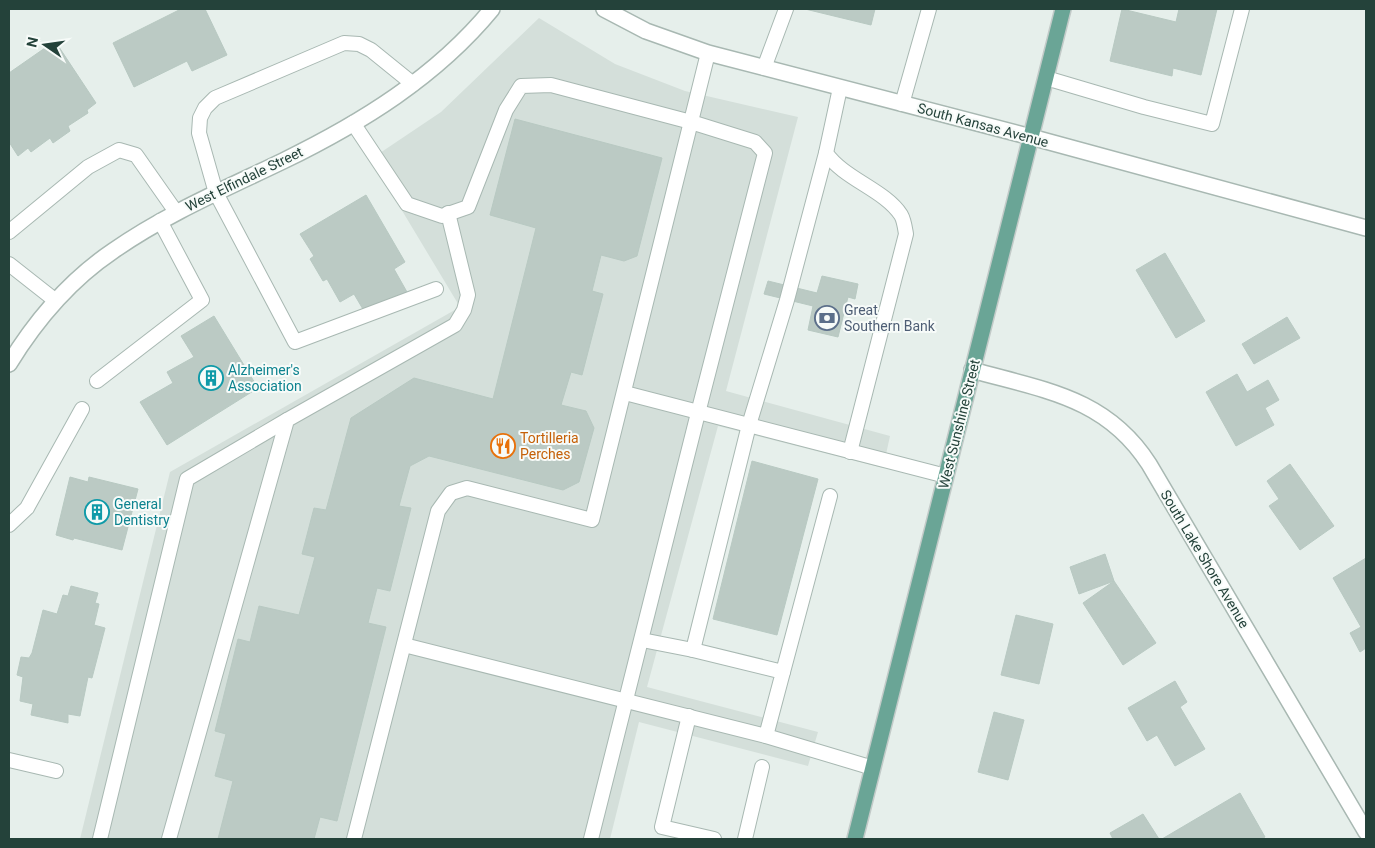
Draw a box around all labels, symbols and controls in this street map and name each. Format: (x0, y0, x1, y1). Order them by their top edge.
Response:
north arrow (20, 20, 70, 70)
text: N (23, 35, 41, 49)
street label: South Kansas Avenue (916, 100, 1050, 150)
street label: West Elfindale Street (183, 143, 306, 214)
place label: Great Southern Bank (844, 302, 936, 334)
bank icon: Great Southern Bank (814, 305, 840, 331)
street label: West Sunshine Street (935, 357, 983, 490)
place label: Alzheimer's Association (228, 362, 302, 394)
building icon: Alzheimer's Association (198, 365, 224, 391)
place label: Tortilleria Perches (520, 430, 579, 462)
restaurant icon: Tortilleria Perches (490, 433, 516, 459)
street label: South Lake Shore Avenue (1157, 487, 1253, 631)
place label: General Dentistry (114, 496, 170, 528)
building icon: General Dentistry (84, 499, 110, 525)

